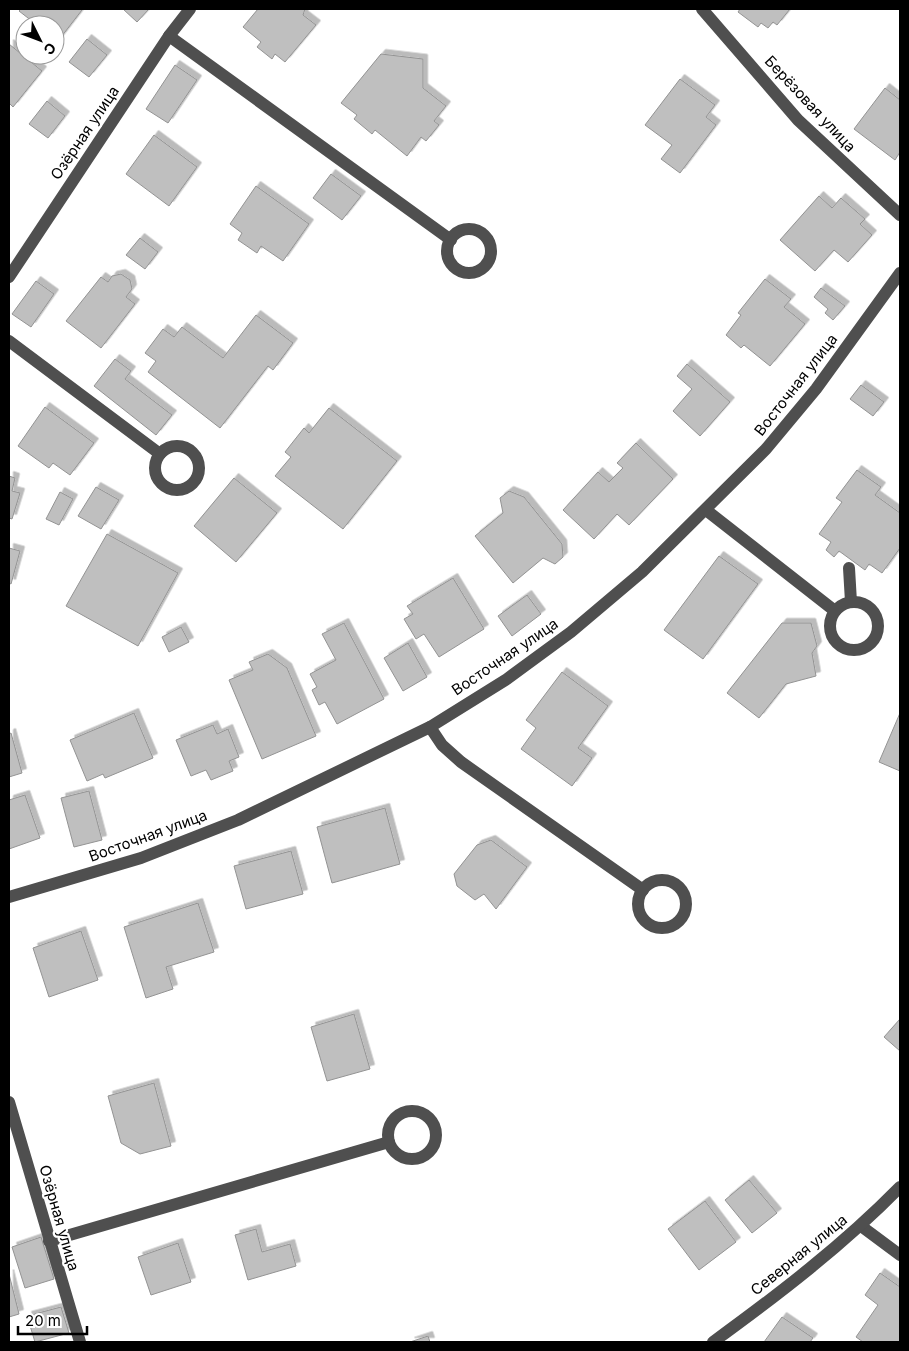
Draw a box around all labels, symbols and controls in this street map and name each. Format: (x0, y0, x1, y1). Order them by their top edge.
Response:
north arrow (15, 15, 65, 65)
text: С (40, 39, 60, 59)
street label: Берёзовая улица (761, 52, 860, 156)
street label: Озёрная улица (46, 82, 123, 183)
street label: Восточная улица (750, 330, 841, 440)
street label: Восточная улица (448, 614, 562, 699)
street label: Восточная улица (86, 805, 210, 866)
street label: Озёрная улица (35, 1163, 84, 1273)
street label: Северная улица (747, 1210, 851, 1299)
scale bar (18, 1304, 86, 1336)
text: 20 m (25, 1311, 61, 1330)

